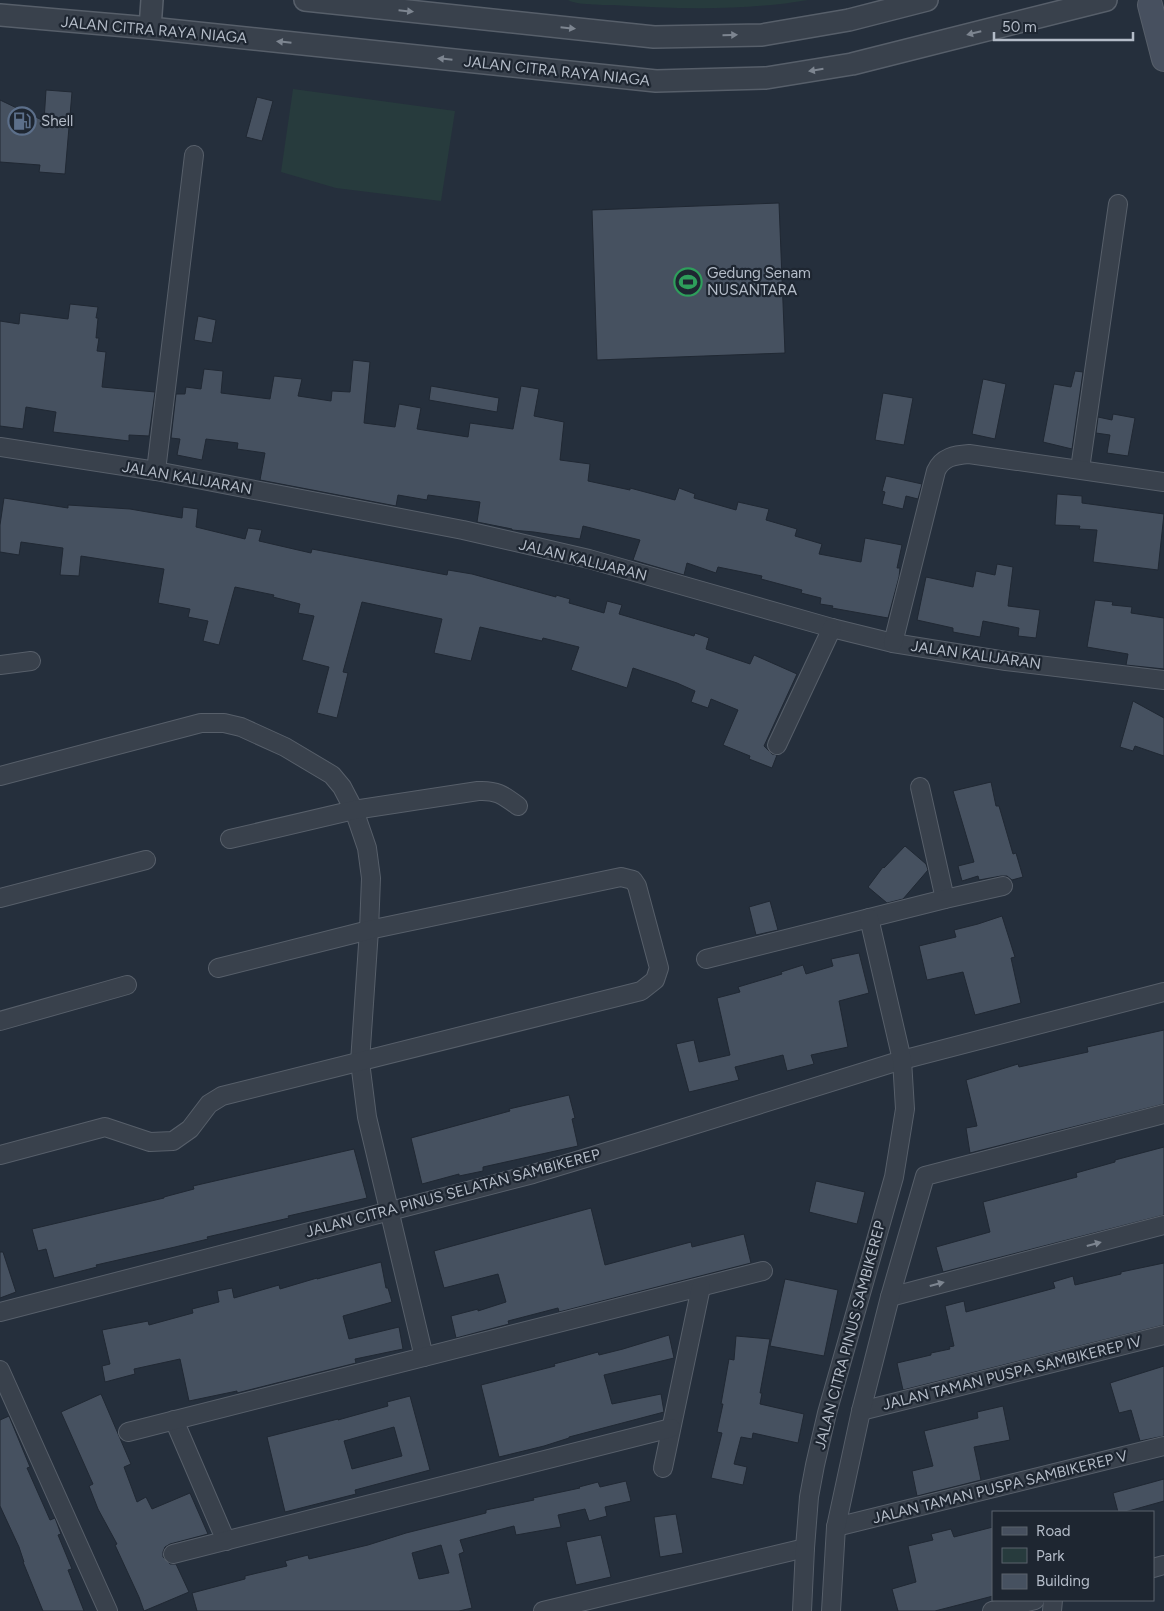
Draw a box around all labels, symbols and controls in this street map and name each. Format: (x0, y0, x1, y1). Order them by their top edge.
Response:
one-way arrow (398, 7, 414, 15)
scale bar (994, 10, 1133, 42)
street label: JALAN CITRA RAYA NIAGA (60, 13, 248, 47)
text: 50 m (1002, 18, 1037, 36)
one-way arrow (560, 24, 576, 32)
one-way arrow (967, 29, 982, 37)
one-way arrow (722, 31, 738, 39)
one-way arrow (275, 38, 291, 46)
street label: JALAN CITRA RAYA NIAGA (463, 52, 651, 90)
one-way arrow (437, 55, 453, 63)
one-way arrow (808, 66, 824, 74)
fuel station icon: Shell (7, 106, 37, 136)
place label: Shell (41, 112, 73, 130)
place label: Gedung Senam NUSANTARA (707, 264, 811, 299)
sports icon: Gedung Senam NUSANTARA (673, 267, 703, 297)
street label: JALAN KALIJARAN (121, 458, 253, 498)
street label: JALAN KALIJARAN (517, 535, 649, 585)
street label: JALAN KALIJARAN (910, 637, 1042, 673)
street label: JALAN CITRA PINUS SELATAN SAMBIKEREP (304, 1145, 603, 1241)
street label: JALAN CITRA PINUS SAMBIKEREP (811, 1219, 889, 1451)
one-way arrow (1087, 1239, 1102, 1247)
one-way arrow (929, 1280, 944, 1288)
street label: JALAN TAMAN PUSPA SAMBIKEREP IV (881, 1332, 1144, 1414)
street label: JALAN TAMAN PUSPA SAMBIKEREP V (871, 1446, 1130, 1527)
legend (992, 1511, 1154, 1601)
text: Road (1036, 1522, 1071, 1540)
text: Park (1036, 1547, 1065, 1565)
text: Building (1036, 1572, 1090, 1590)

